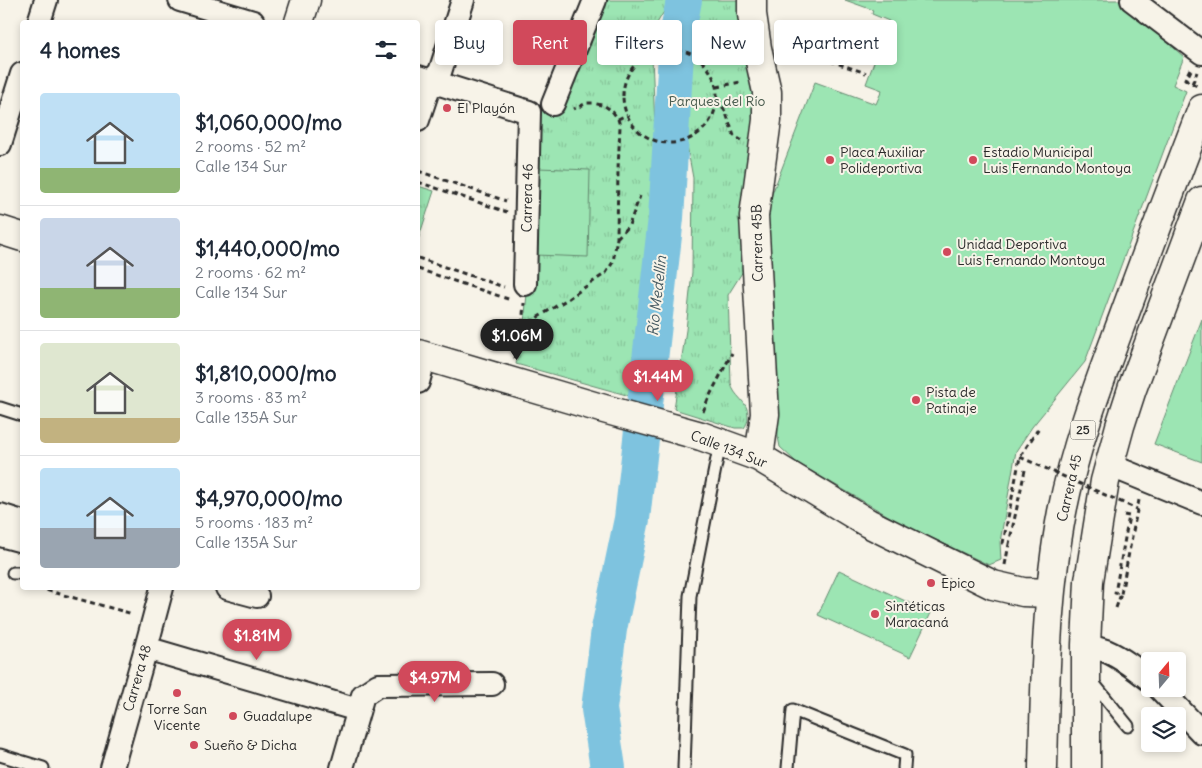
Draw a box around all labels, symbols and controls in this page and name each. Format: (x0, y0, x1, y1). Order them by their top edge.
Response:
chip: Buy (435, 20, 503, 65)
chip: Rent (513, 20, 587, 65)
chip: Filters (597, 20, 682, 65)
chip: New (692, 20, 764, 65)
chip: Apartment (774, 20, 897, 65)
icon: filters (372, 36, 400, 64)
text: 4 homes (40, 37, 120, 64)
park label: Parques del Río (669, 92, 766, 110)
place label: El Playón (457, 99, 515, 117)
marker: El Playón (441, 102, 453, 114)
text: $1,060,000/mo (195, 109, 342, 136)
icon: home (80, 113, 140, 173)
text: 2 rooms · 52 m² (195, 136, 306, 156)
place label: Placa Auxiliar Polideportiva (840, 143, 925, 177)
place label: Estadio Municipal Luis Fernando Montoya (983, 143, 1131, 177)
marker: Placa Auxiliar Polideportiva (824, 154, 836, 166)
marker: Estadio Municipal Luis Fernando Montoya (967, 154, 979, 166)
text: Calle 134 Sur (195, 156, 287, 176)
street label: Carrera 46 (517, 163, 537, 233)
street label: Carrera 45B (747, 204, 767, 282)
text: $1,440,000/mo (195, 235, 340, 262)
place label: Unidad Deportiva Luis Fernando Montoya (957, 235, 1105, 269)
icon: home (80, 238, 140, 298)
marker: Unidad Deportiva Luis Fernando Montoya (941, 246, 953, 258)
water label: Río Medellín (643, 255, 670, 337)
text: 2 rooms · 62 m² (195, 262, 306, 282)
text: Calle 134 Sur (195, 282, 287, 302)
pin: $1.06M (476, 318, 558, 361)
text: $1.06M (491, 325, 543, 345)
text: $1,810,000/mo (195, 360, 336, 387)
pin: $1.44M (617, 360, 699, 402)
icon: home (80, 363, 140, 423)
text: $1.44M (633, 366, 683, 386)
place label: Pista de Patinaje (926, 383, 977, 417)
text: 3 rooms · 83 m² (195, 387, 307, 407)
marker: Pista de Patinaje (910, 394, 922, 406)
text: Calle 135A Sur (195, 407, 298, 427)
road number: 25 (1070, 420, 1096, 440)
street label: Calle 134 Sur (688, 426, 770, 472)
street label: Carrera 45 (1053, 453, 1085, 523)
text: $4,970,000/mo (195, 485, 343, 512)
icon: home (80, 488, 140, 548)
text: 5 rooms · 183 m² (195, 512, 313, 532)
text: Calle 135A Sur (195, 532, 298, 552)
place label: Epico (941, 574, 975, 592)
marker: Epico (925, 577, 937, 589)
place label: Sintéticas Maracaná (885, 597, 949, 631)
marker: Sintéticas Maracaná (869, 608, 881, 620)
pin: $1.81M (216, 618, 298, 661)
text: $1.81M (234, 625, 280, 645)
street label: Carrera 48 (119, 643, 155, 713)
north arrow (1141, 652, 1186, 698)
map controls (1141, 652, 1186, 752)
pin: $4.97M (394, 660, 476, 703)
text: $4.97M (409, 667, 461, 687)
marker: Torre San Vicente (171, 687, 183, 699)
place label: Torre San Vicente (147, 700, 207, 734)
place label: Guadalupe (243, 707, 312, 725)
button: layers (1141, 707, 1186, 752)
marker: Guadalupe (227, 710, 239, 722)
place label: Sueño & Dicha (204, 736, 297, 754)
marker: Sueño & Dicha (188, 739, 200, 751)

